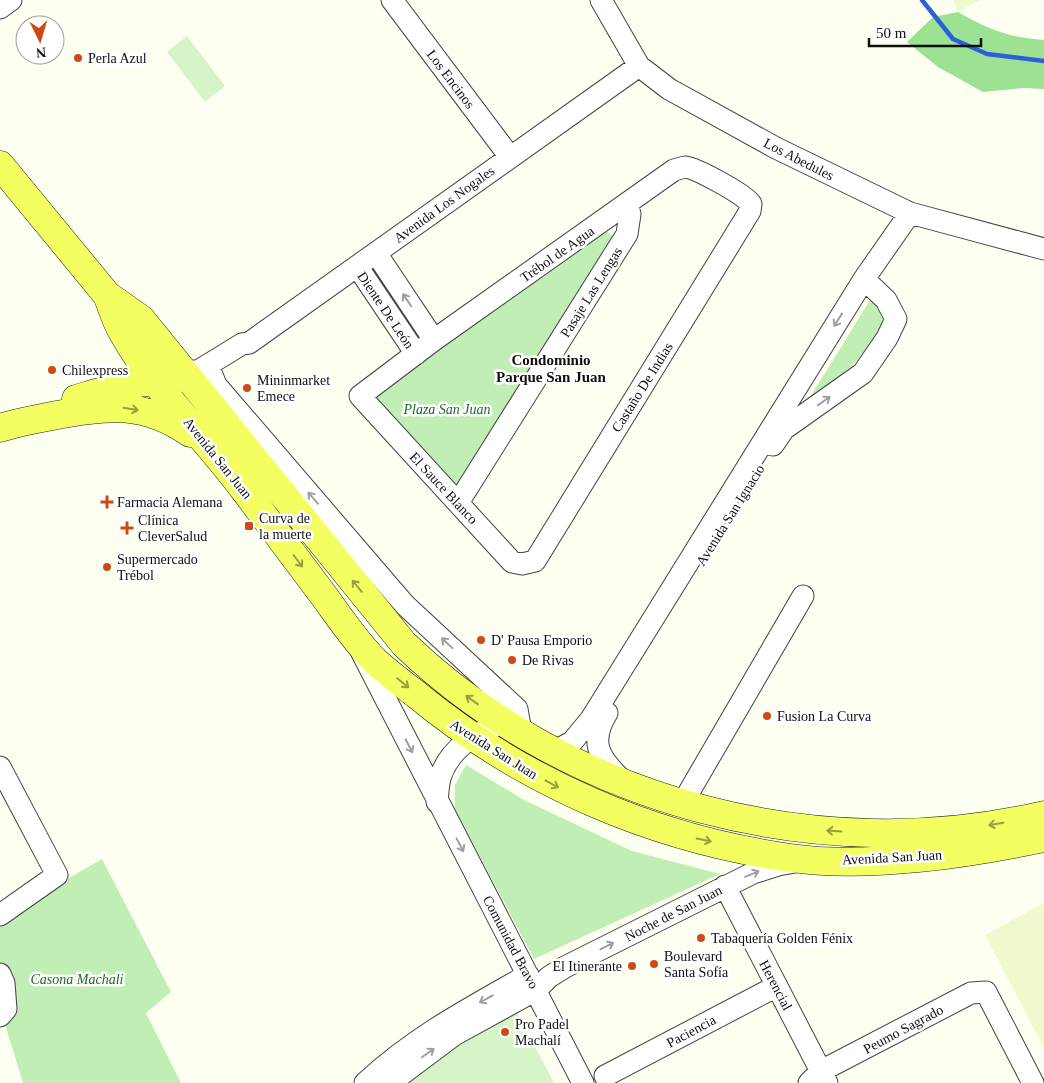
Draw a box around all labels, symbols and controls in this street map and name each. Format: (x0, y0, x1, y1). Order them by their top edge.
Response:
north arrow (15, 15, 65, 65)
scale bar (869, 15, 982, 47)
text: 50 m (876, 25, 907, 41)
text: N (35, 45, 47, 60)
street label: Los Encinos (424, 47, 478, 112)
place label: Perla Azul (88, 51, 147, 66)
marker: Perla Azul (72, 52, 84, 64)
street label: Los Abedules (761, 135, 836, 184)
street label: Avenida Los Nogales (391, 163, 497, 246)
street label: Trébol de Agua (518, 223, 598, 285)
street label: Pasaje Las Lengas (558, 244, 625, 340)
street label: Diente De León (354, 269, 417, 352)
one-way arrow (402, 293, 412, 307)
one-way arrow (832, 313, 842, 327)
street label: Castaño De Indias (609, 340, 676, 435)
district label: Condominio Parque San Juan (496, 352, 607, 385)
place label: Chilexpress (62, 363, 128, 378)
marker: Chilexpress (46, 364, 58, 376)
place label: Mininmarket Emece (257, 373, 330, 404)
marker: Mininmarket Emece (241, 382, 253, 394)
one-way arrow (816, 396, 830, 406)
park label: Plaza San Juan (402, 402, 491, 417)
one-way arrow (122, 404, 138, 414)
street label: Avenida San Juan (180, 415, 255, 502)
street label: El Sauce Blanco (407, 449, 481, 527)
street label: Avenida San Ignacio (693, 462, 768, 569)
one-way arrow (308, 492, 319, 505)
place label: Farmacia Alemana (117, 495, 223, 510)
marker: Farmacia Alemana (101, 496, 113, 508)
place label: Curva de la muerte (259, 511, 311, 542)
place label: Clínica CleverSalud (138, 513, 207, 544)
marker: Curva de la muerte (243, 520, 255, 532)
marker: Clínica CleverSalud (120, 521, 134, 535)
place label: Supermercado Trébol (117, 552, 198, 583)
one-way arrow (292, 554, 303, 567)
marker: Supermercado Trébol (101, 561, 113, 573)
one-way arrow (352, 580, 363, 593)
place label: D' Pausa Emporio (491, 633, 592, 648)
marker: D' Pausa Emporio (475, 634, 487, 646)
one-way arrow (440, 637, 453, 649)
place label: De Rivas (522, 653, 574, 668)
marker: De Rivas (506, 654, 518, 666)
one-way arrow (396, 678, 409, 689)
one-way arrow (466, 695, 480, 705)
place label: Fusion La Curva (777, 709, 872, 724)
marker: Fusion La Curva (761, 710, 773, 722)
street label: Avenida San Juan (447, 717, 540, 782)
one-way arrow (404, 738, 414, 753)
one-way arrow (544, 779, 558, 789)
one-way arrow (989, 820, 1005, 830)
one-way arrow (827, 827, 843, 836)
one-way arrow (695, 836, 711, 846)
one-way arrow (456, 837, 465, 852)
street label: Avenida San Juan (842, 847, 942, 868)
one-way arrow (744, 869, 759, 878)
street label: Noche de San Juan (622, 882, 724, 944)
street label: Comunidad Bravo (480, 893, 541, 991)
place label: Tabaquería Golden Fénix (711, 931, 853, 946)
marker: Tabaquería Golden Fénix (695, 932, 707, 944)
one-way arrow (599, 941, 614, 951)
place label: Boulevard Santa Sofía (664, 949, 729, 980)
marker: Boulevard Santa Sofía (648, 958, 660, 970)
street label: Herencial (756, 958, 795, 1013)
place label: El Itinerante (552, 959, 622, 974)
marker: El Itinerante (626, 960, 638, 972)
park label: Casona Machali (31, 972, 124, 987)
one-way arrow (479, 995, 493, 1005)
street label: Peumo Sagrado (861, 1002, 946, 1057)
street label: Paciencia (664, 1012, 719, 1051)
place label: Pro Padel Machalí (515, 1017, 569, 1048)
marker: Pro Padel Machalí (499, 1026, 511, 1038)
one-way arrow (421, 1048, 435, 1058)

